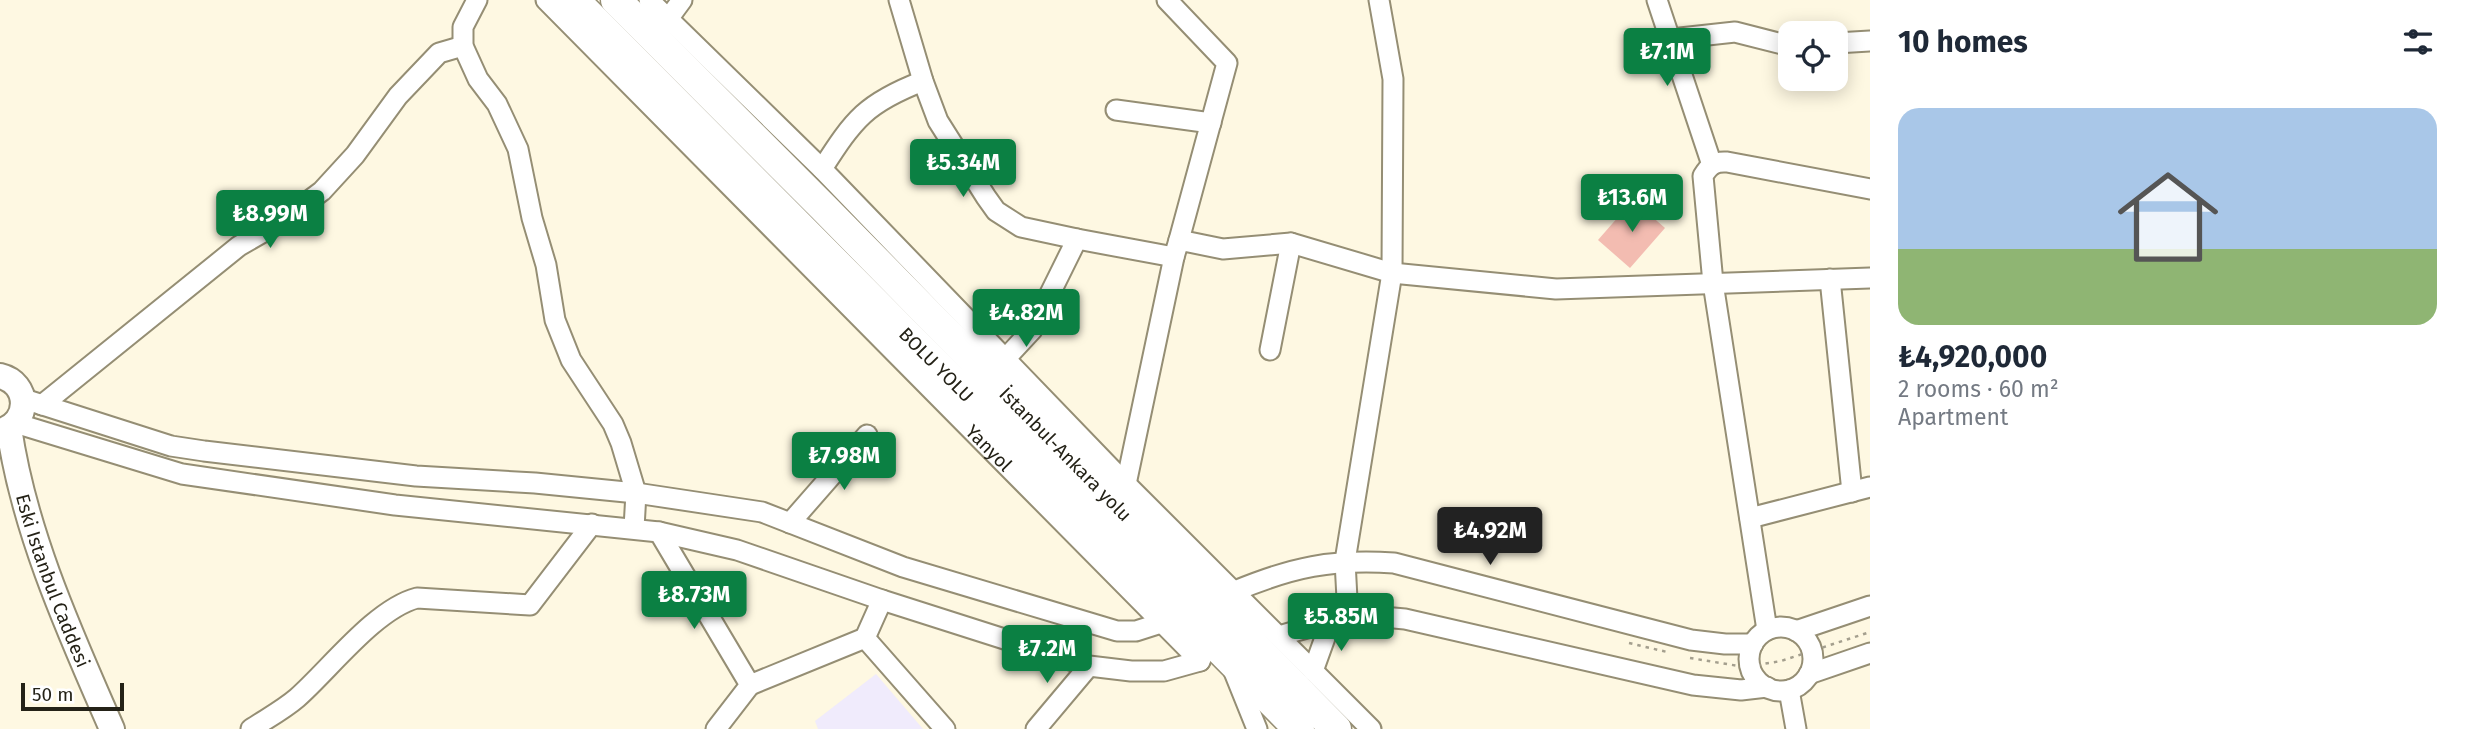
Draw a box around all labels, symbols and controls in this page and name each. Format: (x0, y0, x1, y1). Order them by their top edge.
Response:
map controls (1778, 21, 1848, 91)
button: locate (1778, 21, 1848, 91)
icon: filters (2399, 23, 2437, 61)
text: 10 homes (1898, 24, 2028, 60)
pin: ₺7.1M (1618, 28, 1716, 88)
text: ₺7.1M (1640, 37, 1694, 65)
pin: ₺5.34M (906, 140, 1020, 199)
text: ₺5.34M (926, 148, 1000, 176)
icon: home (2105, 154, 2231, 280)
pin: ₺13.6M (1575, 174, 1689, 234)
text: ₺13.6M (1597, 183, 1667, 211)
pin: ₺8.99M (213, 190, 327, 250)
text: ₺8.99M (232, 199, 308, 227)
pin: ₺4.82M (969, 290, 1083, 349)
text: ₺4.82M (989, 298, 1063, 326)
street label: BOLU YOLU (894, 322, 978, 407)
text: ₺4,920,000 (1898, 339, 2047, 375)
text: 2 rooms · 60 m² (1898, 375, 2059, 403)
street label: İstanbul-Ankara yolu (995, 382, 1137, 526)
text: Apartment (1898, 403, 2008, 431)
street label: Yanyol (961, 420, 1017, 476)
pin: ₺7.98M (787, 433, 901, 492)
text: ₺7.98M (808, 441, 880, 469)
street label: Eski Istanbul Caddesi (11, 491, 95, 671)
pin: ₺4.92M (1433, 508, 1547, 567)
text: ₺4.92M (1453, 516, 1527, 544)
pin: ₺8.73M (637, 572, 751, 631)
text: ₺8.73M (658, 580, 730, 608)
pin: ₺5.85M (1284, 594, 1398, 653)
text: ₺5.85M (1304, 602, 1378, 630)
pin: ₺7.2M (998, 626, 1096, 685)
text: ₺7.2M (1018, 634, 1076, 662)
scale bar (21, 680, 124, 712)
text: 50 m (32, 683, 73, 706)

